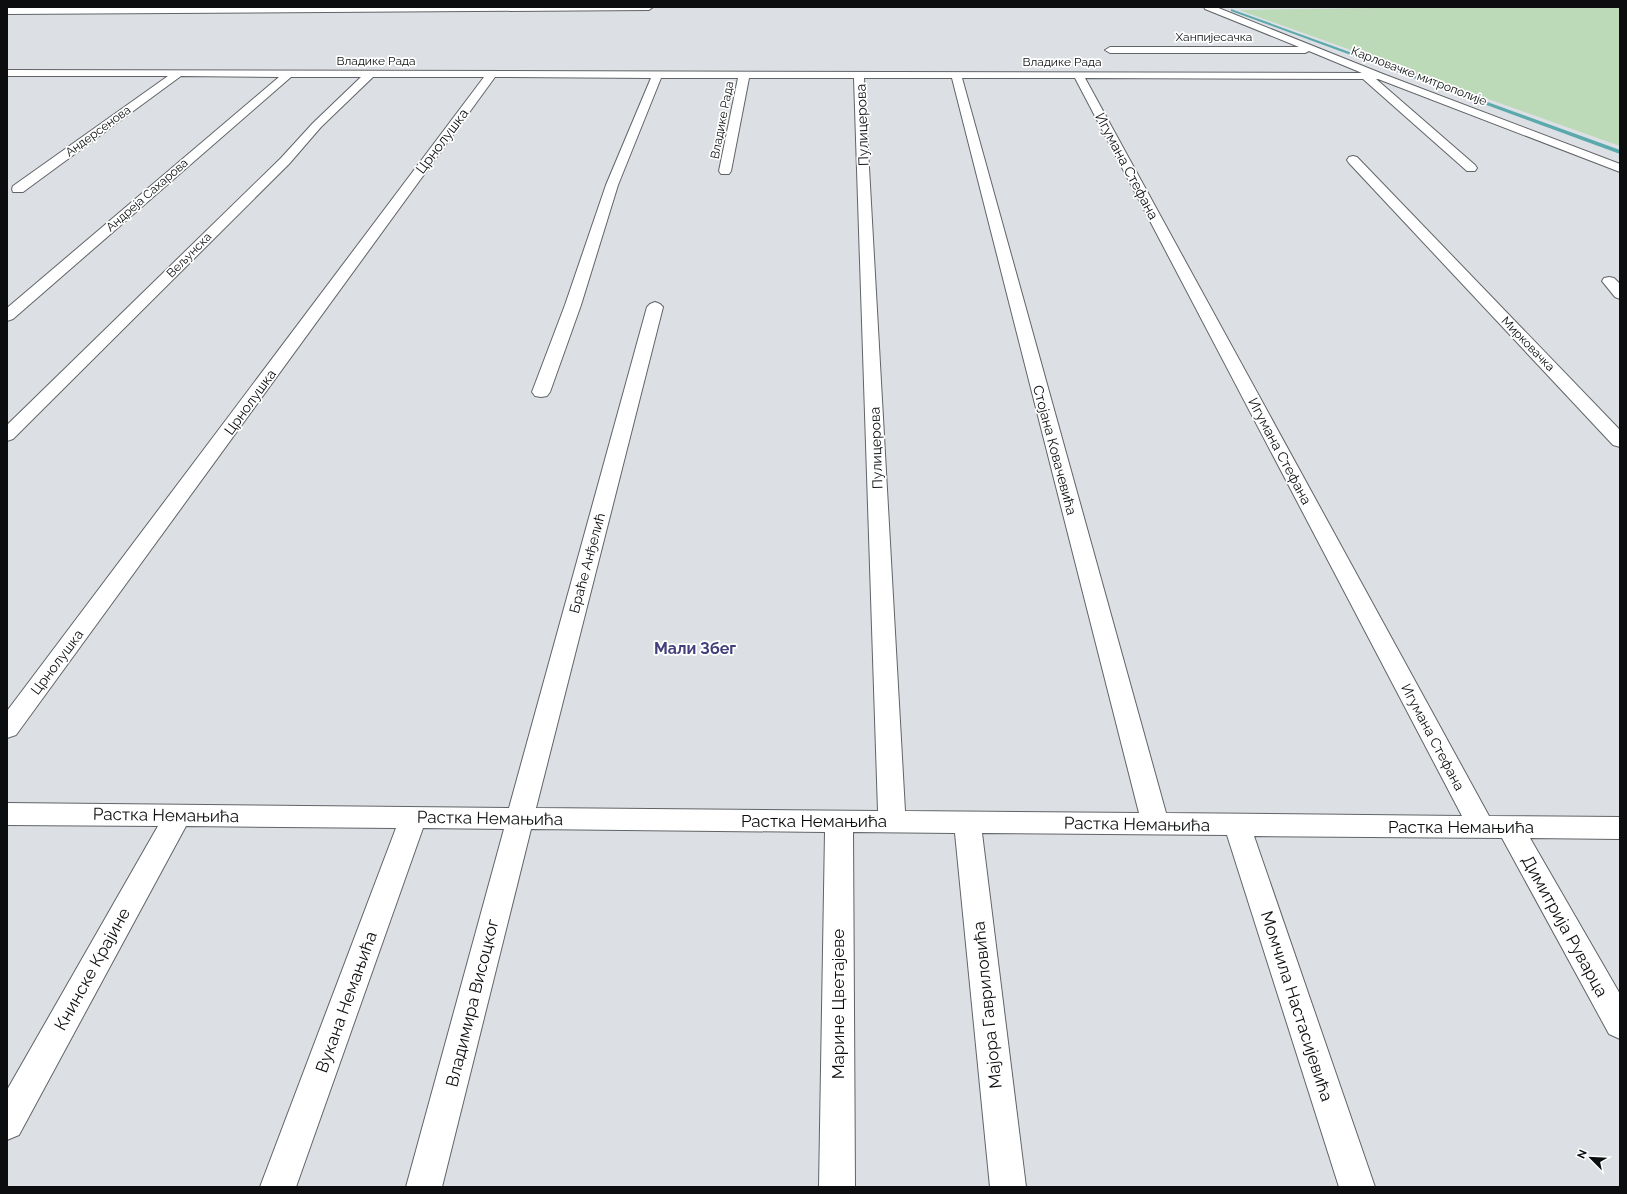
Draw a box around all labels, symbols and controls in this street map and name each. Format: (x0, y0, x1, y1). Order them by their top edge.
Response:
street label: Ханпијесачка (1176, 30, 1252, 44)
street label: Карловачке митрополије (1349, 44, 1489, 108)
street label: Владике Рада (337, 54, 415, 68)
street label: Владике Рада (1023, 55, 1101, 69)
street label: Владике Рада (708, 80, 736, 160)
street label: Пулицерова (853, 84, 871, 166)
street label: Андерсенова (63, 103, 133, 159)
street label: Црнолушка (412, 105, 472, 177)
street label: Игумана Стефана (1092, 110, 1162, 222)
street label: Андреја Сахарова (103, 156, 191, 234)
street label: Вељунска (164, 230, 214, 280)
street label: Мирковачка (1499, 314, 1557, 374)
street label: Црнолушка (221, 366, 279, 438)
street label: Стојана Ковачевића (1030, 383, 1080, 517)
street label: Игумана Стефана (1245, 395, 1315, 507)
street label: Пулицерова (867, 407, 885, 489)
street label: Браће Анђелић (566, 511, 608, 615)
street label: Црнолушка (27, 626, 87, 698)
district label: Мали Збег (654, 639, 736, 658)
street label: Игумана Стефана (1398, 681, 1468, 793)
street label: Растка Немањића (93, 804, 239, 826)
street label: Растка Немањића (417, 807, 563, 829)
street label: Растка Немањића (741, 811, 887, 831)
street label: Растка Немањића (1064, 813, 1210, 835)
street label: Растка Немањића (1388, 817, 1534, 837)
street label: Димитрија Руварца (1518, 852, 1612, 1000)
street label: Книнске Крајине (50, 904, 134, 1034)
street label: Момчила Настасијевића (1257, 908, 1337, 1104)
street label: Владимира Висоцког (441, 917, 503, 1089)
street label: Мајора Гавриловића (968, 920, 1006, 1090)
street label: Вукана Немањића (311, 929, 381, 1075)
street label: Марине Цветајеве (828, 929, 848, 1079)
north arrow (1571, 1138, 1611, 1178)
text: N (1575, 1148, 1590, 1161)

